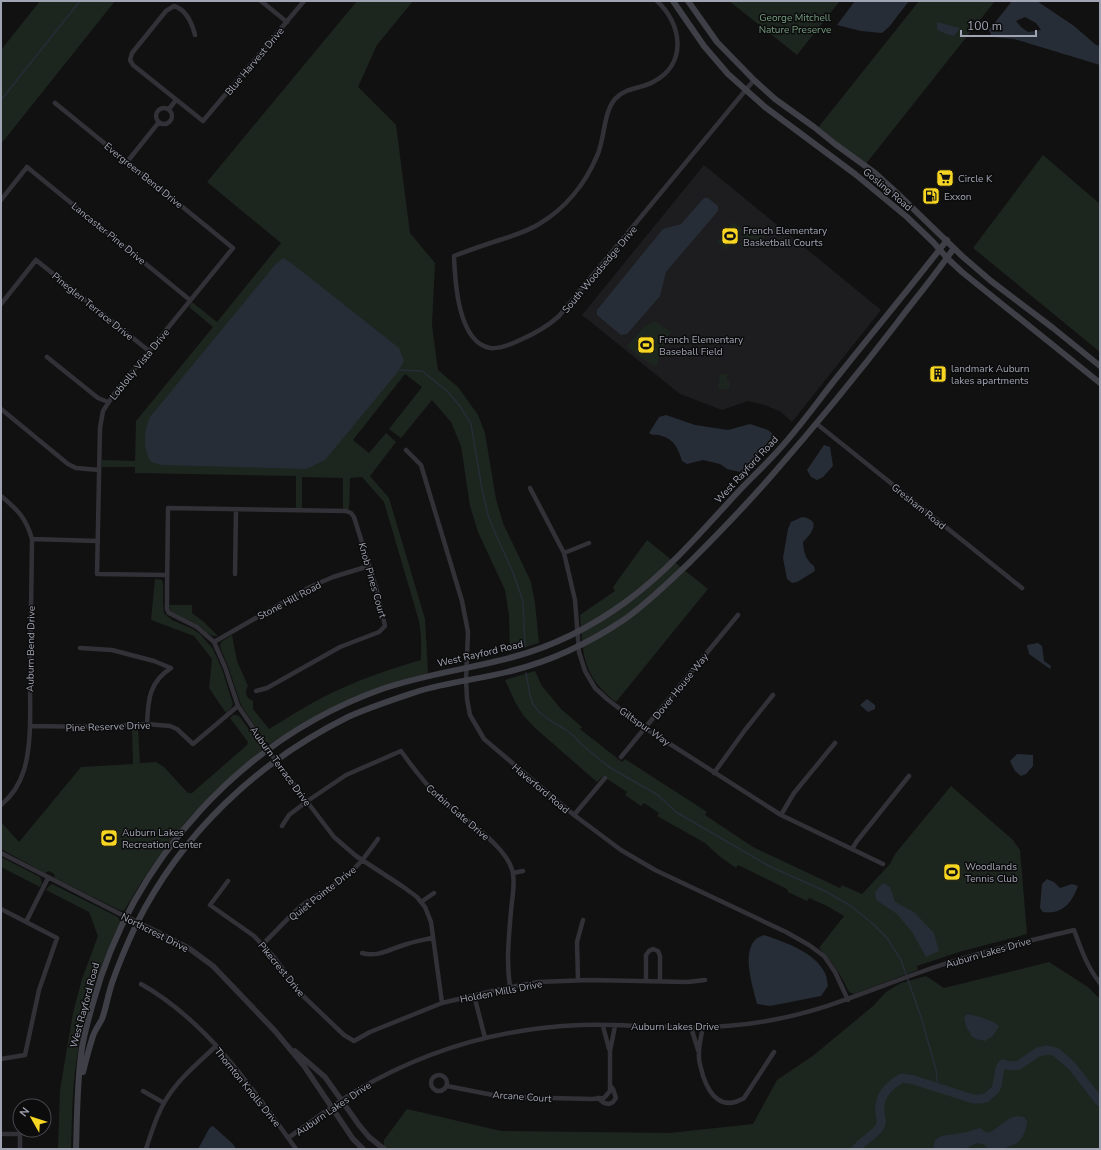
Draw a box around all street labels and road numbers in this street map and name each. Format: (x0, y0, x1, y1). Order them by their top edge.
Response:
street label: Blue Harvest Drive (222, 25, 287, 99)
street label: Evergreen Bend Drive (101, 140, 186, 212)
street label: Gosling Road (860, 165, 915, 215)
street label: Lancaster Pine Drive (68, 199, 148, 268)
street label: South Woodsedge Drive (559, 223, 640, 316)
street label: Pineglen Terrace Drive (49, 270, 136, 344)
street label: Loblolly Vista Drive (107, 326, 173, 403)
street label: West Rayford Road (712, 433, 782, 507)
street label: Gresham Road (888, 480, 949, 533)
street label: Knob Pines Court (355, 541, 390, 620)
street label: Stone Hill Road (255, 578, 324, 624)
street label: Auburn Bend Drive (23, 606, 39, 692)
street label: West Rayford Road (436, 637, 525, 671)
street label: Dover House Way (650, 650, 712, 723)
street label: Giltspur Way (616, 704, 673, 750)
street label: Pine Reserve Drive (65, 719, 151, 735)
street label: Auburn Terrace Drive (247, 724, 314, 809)
street label: Haverford Road (509, 761, 572, 817)
street label: Corbin Gate Drive (423, 781, 492, 844)
street label: Quiet Pointe Drive (286, 863, 359, 924)
street label: Northcrest Drive (118, 910, 191, 956)
street label: Auburn Lakes Drive (944, 934, 1033, 972)
street label: Pikecrest Drive (255, 939, 308, 1000)
street label: West Rayford Road (67, 961, 103, 1049)
street label: Holden Mills Drive (459, 977, 543, 1007)
street label: Auburn Lakes Drive (631, 1020, 719, 1034)
street label: Thornton Knolls Drive (211, 1045, 284, 1130)
street label: Auburn Lakes Drive (293, 1078, 374, 1139)
street label: Arcane Court (492, 1088, 552, 1106)

